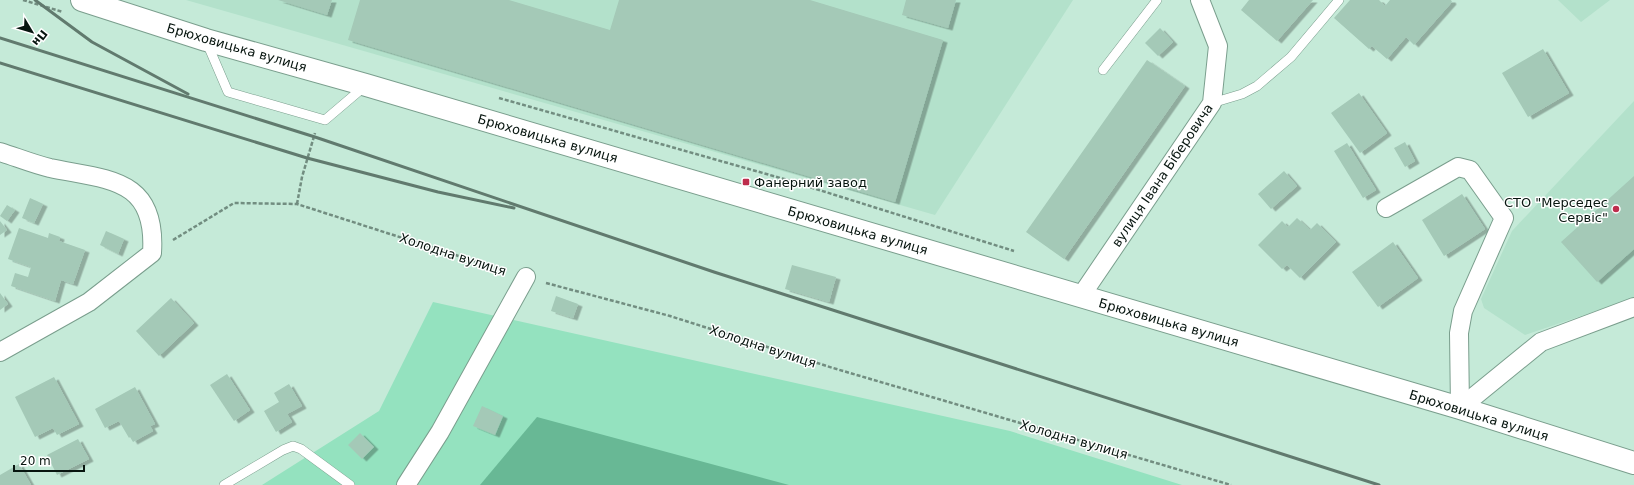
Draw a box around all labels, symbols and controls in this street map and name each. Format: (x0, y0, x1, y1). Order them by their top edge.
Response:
north arrow (12, 12, 52, 52)
street label: Брюховицька вулиця (165, 20, 309, 75)
text: Пн (29, 27, 50, 48)
street label: вулиця Івана Біберовича (1109, 101, 1216, 250)
street label: Брюховицька вулиця (476, 111, 620, 166)
place label: Фанерний завод (754, 175, 867, 190)
marker: Фанерний завод (741, 177, 751, 187)
place label: СТО "Мерседес Сервіс" (1504, 195, 1608, 225)
street label: Брюховицька вулиця (786, 203, 930, 258)
marker: СТО "Мерседес Сервіс" (1611, 204, 1621, 214)
street label: Холодна вулиця (398, 230, 508, 279)
street label: Брюховицька вулиця (1097, 295, 1241, 350)
street label: Холодна вулиця (708, 322, 818, 371)
street label: Брюховицька вулиця (1407, 387, 1550, 444)
street label: Холодна вулиця (1018, 417, 1130, 462)
scale bar (14, 447, 84, 473)
text: 20 m (20, 454, 51, 468)

